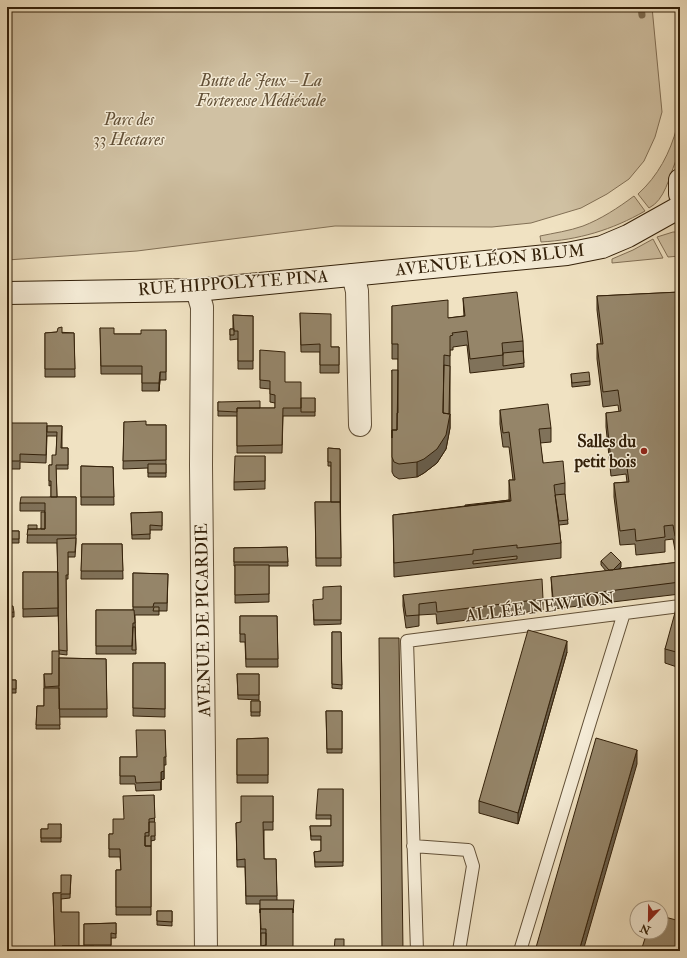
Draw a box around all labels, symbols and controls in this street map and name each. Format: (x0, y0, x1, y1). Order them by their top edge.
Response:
park label: Butte de Jeux – La Forteresse Médiévale (195, 70, 326, 111)
park label: Parc des 33 Hectares (93, 109, 165, 150)
street label: AVENUE LÉON BLUM (393, 239, 586, 280)
street label: RUE HIPPOLYTE PINA (137, 266, 329, 300)
place label: Salles du petit bois (573, 431, 636, 473)
marker: Salles du petit bois (639, 446, 649, 456)
street label: AVENUE DE PICARDIE (191, 523, 215, 718)
street label: ALLÉE NEWTON (463, 586, 616, 627)
north arrow (629, 900, 669, 940)
text: N (637, 921, 653, 937)

